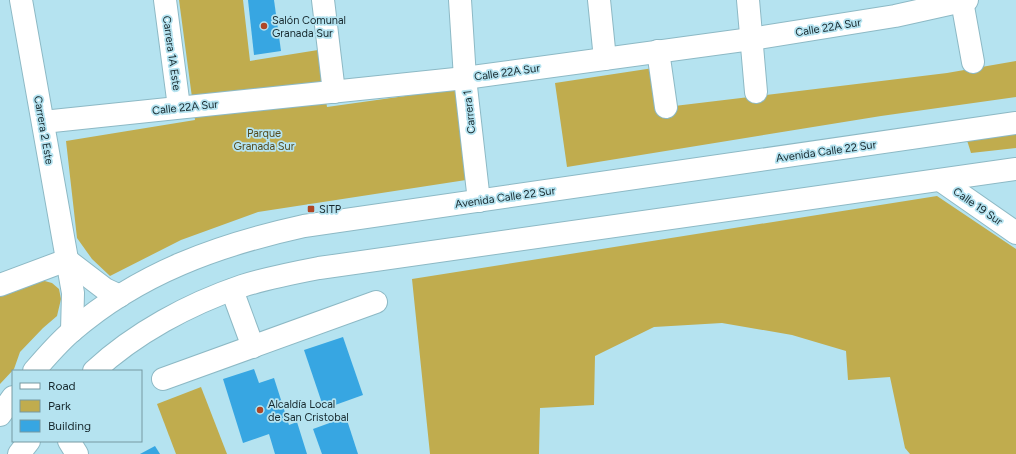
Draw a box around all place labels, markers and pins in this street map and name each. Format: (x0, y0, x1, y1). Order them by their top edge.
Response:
place label: Salón Comunal Granada Sur (272, 14, 346, 40)
marker: Salón Comunal Granada Sur (259, 21, 269, 31)
place label: SITP (319, 203, 342, 216)
marker: SITP (306, 204, 316, 214)
place label: Alcaldía Local de San Cristobal (268, 398, 349, 424)
marker: Alcaldía Local de San Cristobal (255, 405, 265, 415)

